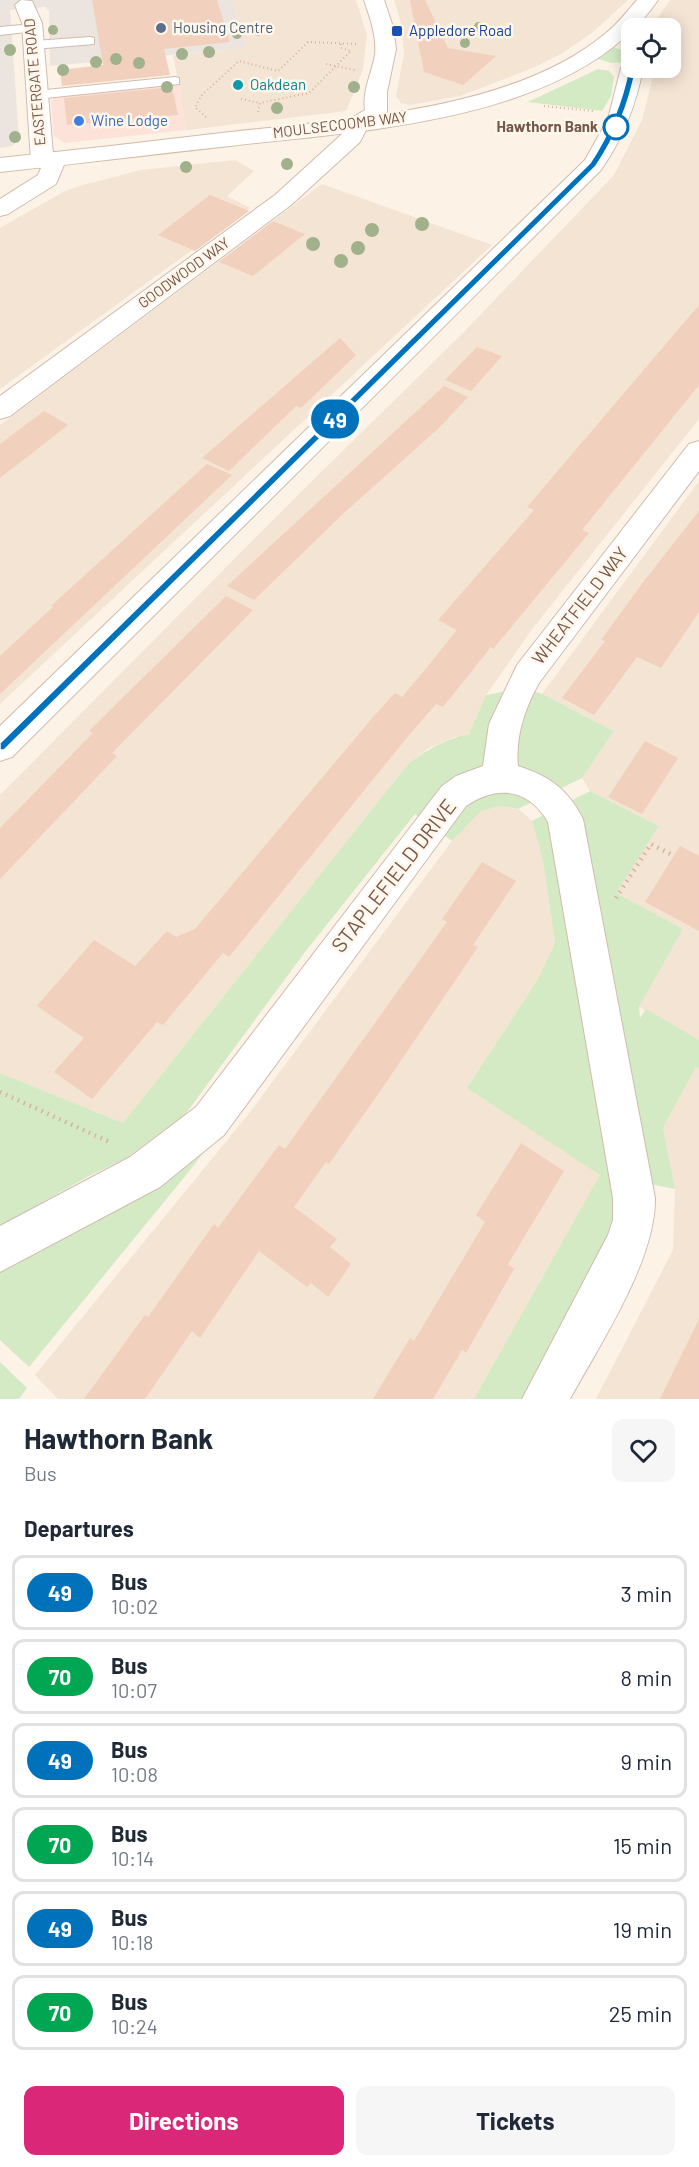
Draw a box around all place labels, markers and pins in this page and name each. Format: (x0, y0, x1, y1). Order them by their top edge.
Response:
place label: Housing Centre (173, 18, 273, 36)
marker: Housing Centre (154, 21, 168, 35)
place label: Appledore Road (409, 21, 512, 39)
marker: Appledore Road (390, 24, 404, 38)
place label: Oakdean (250, 75, 306, 93)
marker: Oakdean (231, 78, 245, 92)
place label: Wine Lodge (91, 111, 168, 129)
marker: Wine Lodge (72, 114, 86, 128)
marker: Hawthorn Bank (603, 114, 629, 140)
place label: Hawthorn Bank (497, 117, 598, 135)

